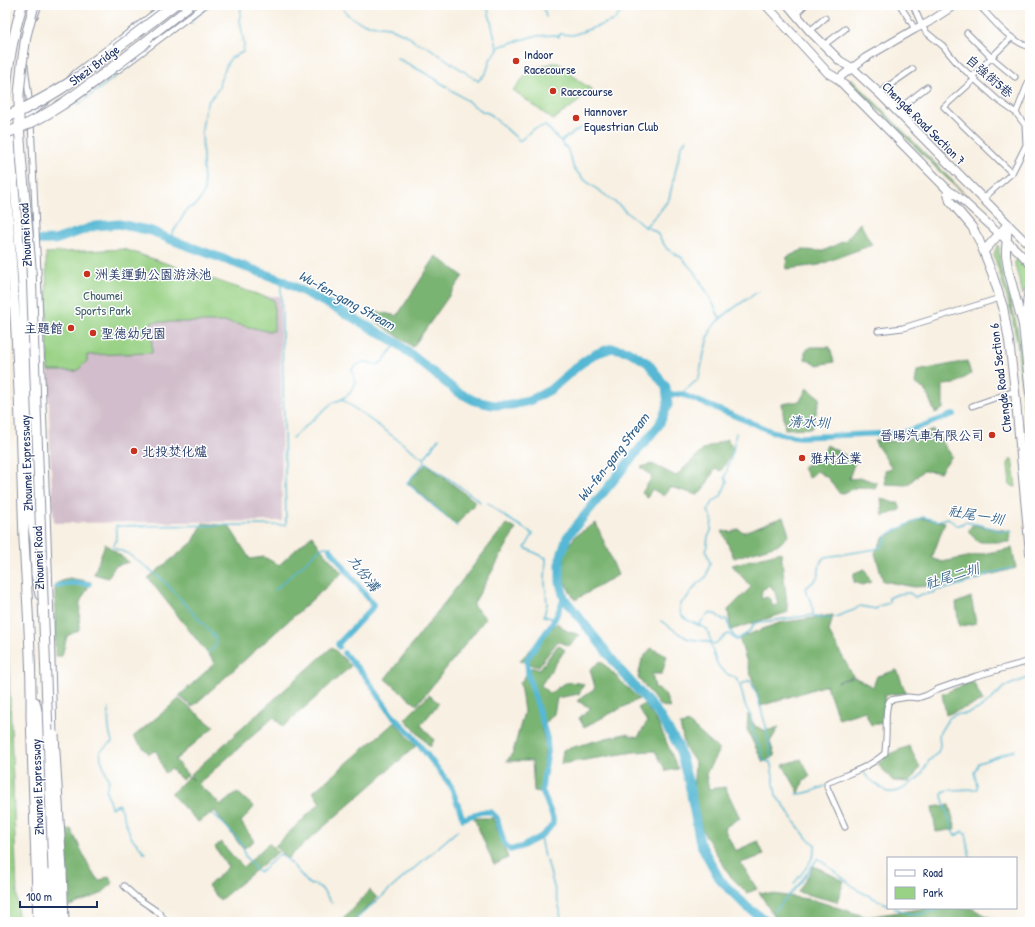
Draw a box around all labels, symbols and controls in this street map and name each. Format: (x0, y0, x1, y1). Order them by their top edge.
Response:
street label: Shezi Bridge (65, 40, 123, 90)
place label: Indoor Racecourse (524, 45, 576, 78)
street label: 自強街5巷 (962, 50, 1018, 102)
marker: Indoor Racecourse (511, 56, 521, 66)
street label: Chengde Road Section 7 (878, 77, 970, 169)
place label: Racecourse (561, 82, 613, 100)
marker: Racecourse (548, 86, 558, 96)
place label: Hannover Equestrian Club (584, 102, 659, 135)
marker: Hannover Equestrian Club (571, 113, 581, 123)
street label: Zhoumei Road (14, 203, 36, 267)
place label: 洲美運動公園游泳池 (95, 265, 212, 283)
water label: Wu-fen-gang Stream (295, 265, 399, 335)
marker: 洲美運動公園游泳池 (82, 269, 92, 279)
park label: Choumei Sports Park (75, 286, 132, 319)
place label: 主題館 (24, 319, 63, 337)
street label: Chengde Road Section 6 (984, 322, 1016, 434)
marker: 主題館 (66, 323, 76, 333)
place label: 聖德幼兒園 (101, 324, 166, 342)
marker: 聖德幼兒園 (88, 328, 98, 338)
water label: Wu-fen-gang Stream (572, 408, 654, 505)
water label: 清水圳 (788, 411, 832, 432)
street label: Zhoumei Expressway (15, 414, 37, 511)
place label: 晉暘汽車有限公司 (880, 426, 984, 444)
marker: 晉暘汽車有限公司 (987, 430, 997, 440)
place label: 北投焚化爐 (142, 442, 207, 460)
marker: 北投焚化爐 (129, 446, 139, 456)
place label: 雅村企業 (810, 449, 862, 467)
marker: 雅村企業 (797, 453, 807, 463)
water label: 社尾一圳 (947, 500, 1007, 529)
street label: Zhoumei Road (28, 526, 48, 590)
water label: 九份溝 (344, 550, 385, 596)
water label: 社尾二圳 (922, 558, 983, 593)
street label: Zhoumei Expressway (26, 738, 48, 835)
legend (887, 857, 1017, 909)
text: Road (923, 864, 943, 881)
scale bar (20, 883, 97, 909)
text: Park (923, 884, 943, 901)
text: 100 m (26, 888, 52, 905)

